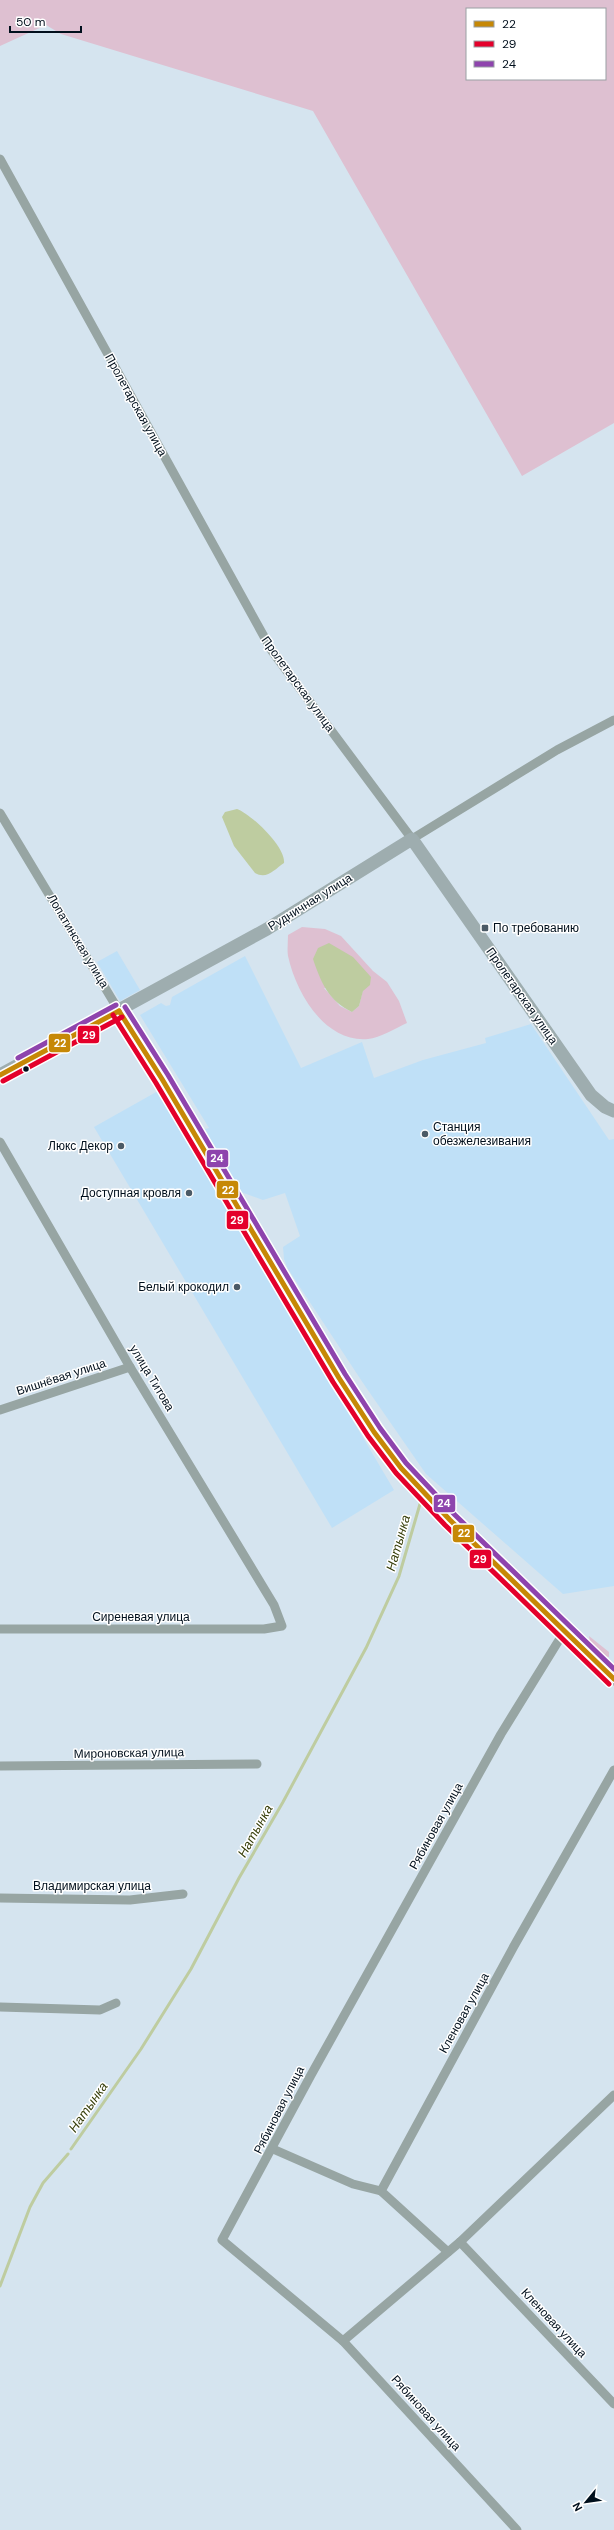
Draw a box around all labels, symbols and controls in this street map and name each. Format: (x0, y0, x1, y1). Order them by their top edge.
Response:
scale bar (10, 8, 81, 34)
legend (466, 8, 606, 80)
text: 50 m (16, 14, 45, 30)
text: 22 (502, 16, 516, 32)
text: 29 (502, 36, 516, 52)
text: 24 (502, 56, 516, 72)
street label: Пролетарская улица (101, 351, 171, 459)
street label: Пролетарская улица (258, 633, 338, 735)
street label: Рудничная улица (265, 870, 355, 934)
street label: Лопатинская улица (44, 891, 113, 991)
place label: По требованию (493, 920, 579, 936)
marker: По требованию (480, 923, 490, 933)
street label: Пролетарская улица (483, 944, 562, 1048)
line badge: 29 (77, 1025, 100, 1044)
text: 29 (82, 1028, 96, 1042)
line badge: 22 (48, 1033, 71, 1053)
text: 22 (54, 1036, 66, 1050)
unlabelled marker (21, 1064, 31, 1074)
place label: Станция обезжелезивания (433, 1119, 531, 1149)
marker: Станция обезжелезивания (420, 1129, 430, 1139)
place label: Люкс Декор (48, 1138, 113, 1154)
marker: Люкс Декор (116, 1141, 126, 1151)
line badge: 24 (206, 1149, 229, 1168)
text: 24 (210, 1151, 224, 1165)
line badge: 22 (216, 1180, 239, 1199)
text: 22 (222, 1183, 234, 1197)
place label: Доступная кровля (81, 1185, 181, 1201)
marker: Доступная кровля (184, 1188, 194, 1198)
line badge: 29 (226, 1210, 249, 1230)
text: 29 (230, 1213, 244, 1227)
place label: Белый крокодил (138, 1279, 229, 1295)
marker: Белый крокодил (232, 1282, 242, 1292)
street label: улица Титова (126, 1342, 178, 1414)
street label: Вишнёвая улица (14, 1355, 108, 1399)
line badge: 24 (433, 1494, 456, 1513)
text: 24 (437, 1496, 451, 1510)
water label: Натынка (382, 1513, 414, 1573)
line badge: 22 (452, 1524, 475, 1543)
text: 22 (458, 1526, 470, 1540)
line badge: 29 (469, 1549, 492, 1569)
text: 29 (473, 1552, 487, 1566)
street label: Сиреневая улица (92, 1609, 190, 1625)
street label: Мироновская улица (74, 1744, 185, 1762)
street label: Рябиновая улица (406, 1780, 467, 1872)
water label: Натынка (234, 1802, 276, 1860)
street label: Владимирская улица (33, 1878, 151, 1894)
street label: Кленовая улица (435, 1970, 493, 2056)
street label: Рябиновая улица (250, 2063, 308, 2157)
water label: Натынка (65, 2079, 111, 2135)
street label: Кленовая улица (518, 2285, 591, 2361)
street label: Рябиновая улица (388, 2372, 464, 2454)
north arrow (566, 2482, 606, 2522)
text: N (569, 2500, 585, 2514)

